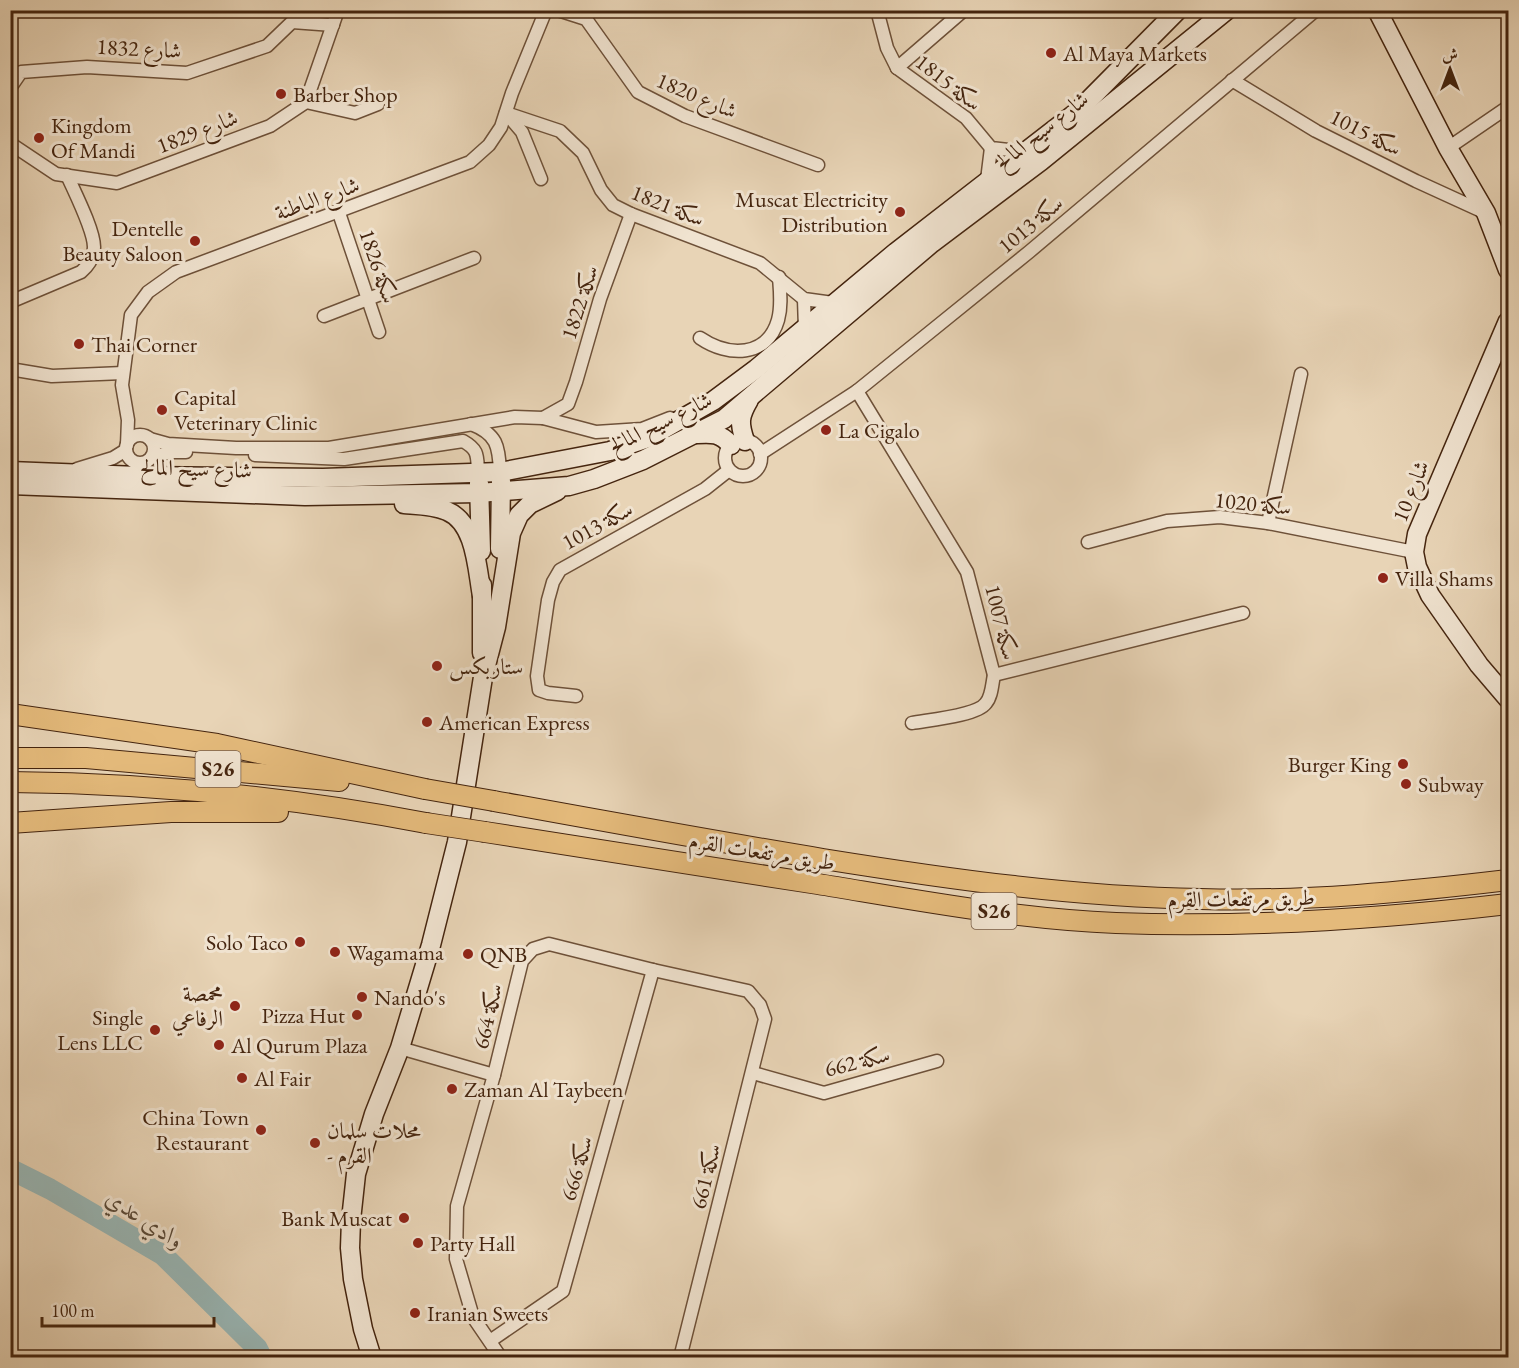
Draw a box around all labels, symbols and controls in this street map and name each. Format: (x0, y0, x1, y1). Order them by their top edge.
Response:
street label: 1832 شارع (96, 32, 182, 69)
place label: Al Maya Markets (1062, 39, 1207, 68)
north arrow (1420, 39, 1480, 99)
text: ش (1442, 44, 1458, 65)
marker: Al Maya Markets (1044, 46, 1058, 60)
street label: سكة 1815 (910, 47, 988, 117)
street label: 1820 شارع (651, 66, 742, 129)
place label: Barber Shop (293, 80, 398, 109)
street label: شارع سيح المالح (988, 85, 1097, 180)
marker: Barber Shop (274, 87, 288, 101)
street label: سكة 1015 (1325, 102, 1407, 163)
street label: 1829 شارع (152, 103, 243, 164)
place label: Kingdom Of Mandi (51, 111, 135, 165)
marker: Kingdom Of Mandi (32, 131, 46, 145)
street label: شارع الباطنة (271, 170, 365, 231)
street label: سكة 1821 (627, 178, 709, 233)
place label: Muscat Electricity Distribution (735, 185, 888, 239)
street label: سكة 1013 (992, 189, 1069, 260)
marker: Muscat Electricity Distribution (893, 205, 907, 219)
place label: Dentelle Beauty Saloon (63, 214, 183, 268)
street label: سكة 1826 (352, 225, 405, 307)
marker: Dentelle Beauty Saloon (188, 234, 202, 248)
street label: سكة 1822 (554, 261, 605, 343)
place label: Thai Corner (91, 330, 198, 359)
marker: Thai Corner (72, 337, 86, 351)
place label: Capital Veterinary Clinic (174, 383, 317, 437)
street label: شارع سيح المالح (604, 385, 719, 464)
marker: Capital Veterinary Clinic (155, 403, 169, 417)
place label: La Cigalo (838, 416, 920, 445)
marker: La Cigalo (819, 423, 833, 437)
street label: شارع سيح المالح (139, 452, 252, 490)
street label: شارع 10 (1385, 456, 1440, 528)
street label: سكة 1020 (1213, 485, 1293, 522)
street label: سكة 1013 (557, 494, 638, 557)
place label: Villa Shams (1395, 564, 1493, 593)
marker: Villa Shams (1376, 571, 1390, 585)
street label: سكة 1007 (978, 581, 1025, 663)
place label: ستاربكس (449, 652, 523, 682)
marker: ستاربكس (430, 659, 444, 673)
place label: American Express (438, 708, 590, 737)
marker: American Express (420, 715, 434, 729)
place label: Burger King (1288, 750, 1391, 779)
road number: S26 (196, 751, 240, 787)
marker: Burger King (1396, 757, 1410, 771)
place label: Subway (1418, 770, 1484, 799)
marker: Subway (1399, 777, 1413, 791)
street label: طريق مرتفعات القرم (686, 826, 837, 882)
street label: طريق مرتفعات القرم (1167, 883, 1315, 919)
road number: S26 (972, 893, 1016, 929)
place label: Solo Taco (206, 928, 288, 957)
marker: Solo Taco (293, 935, 307, 949)
place label: Wagamama (347, 938, 444, 967)
place label: QNB (480, 940, 527, 969)
marker: Wagamama (328, 945, 342, 959)
marker: QNB (461, 947, 475, 961)
place label: محمصة الرفاعي (172, 979, 223, 1037)
street label: سكة 664 (466, 981, 509, 1052)
place label: Nando's (374, 983, 445, 1012)
marker: Nando's (355, 990, 369, 1004)
marker: محمصة الرفاعي (228, 999, 242, 1013)
place label: Pizza Hut (261, 1001, 345, 1030)
place label: Single Lens LLC (57, 1003, 143, 1057)
marker: Pizza Hut (350, 1008, 364, 1022)
marker: Single Lens LLC (148, 1023, 162, 1037)
place label: Al Qurum Plaza (230, 1031, 368, 1060)
marker: Al Qurum Plaza (212, 1038, 226, 1052)
street label: سكة 662 (822, 1039, 893, 1084)
place label: Al Fair (253, 1064, 312, 1093)
marker: Al Fair (235, 1071, 249, 1085)
place label: Zaman Al Taybeen (464, 1075, 624, 1104)
marker: Zaman Al Taybeen (445, 1082, 459, 1096)
place label: China Town Restaurant (142, 1103, 249, 1157)
place label: محلات سلمان - القرم (327, 1116, 421, 1175)
marker: China Town Restaurant (254, 1123, 268, 1137)
street label: سكة 666 (553, 1132, 600, 1204)
marker: محلات سلمان - القرم (308, 1136, 322, 1150)
street label: سكة 661 (683, 1141, 728, 1212)
water label: وادي عدي (98, 1182, 191, 1259)
place label: Bank Muscat (281, 1204, 392, 1233)
marker: Bank Muscat (397, 1211, 411, 1225)
place label: Party Hall (430, 1229, 515, 1258)
marker: Party Hall (411, 1236, 425, 1250)
scale bar (42, 1290, 214, 1328)
text: 100 m (51, 1299, 95, 1322)
place label: Iranian Sweets (427, 1299, 548, 1328)
marker: Iranian Sweets (408, 1306, 422, 1320)

